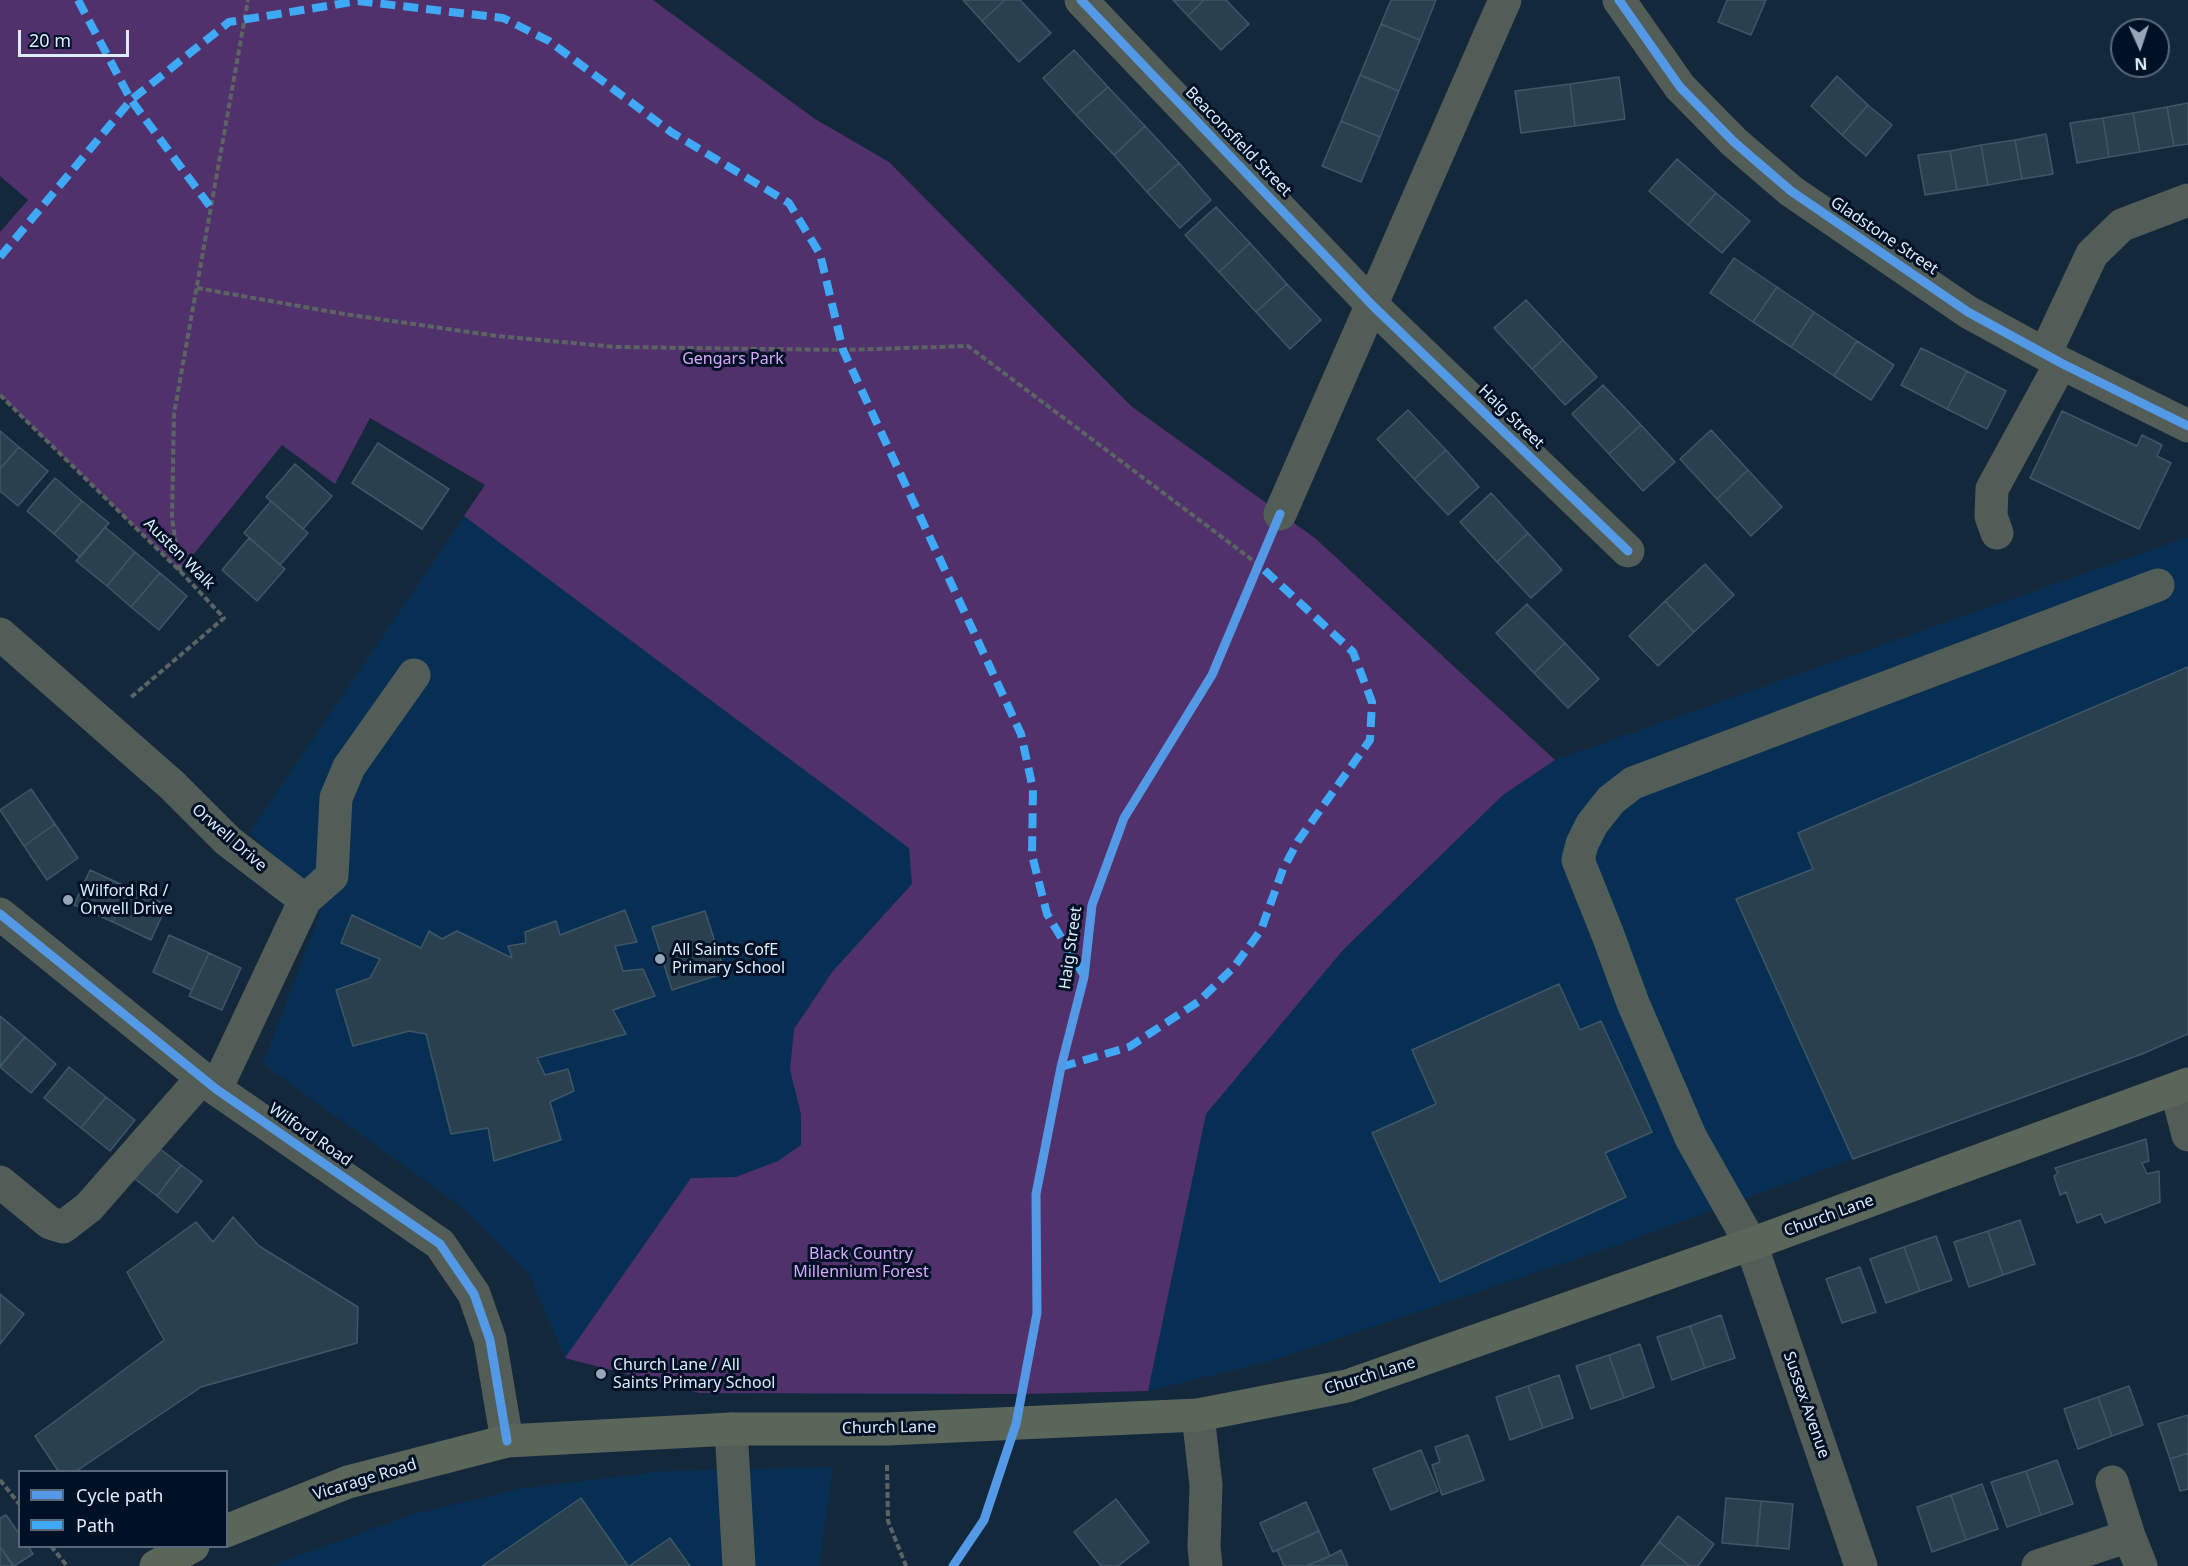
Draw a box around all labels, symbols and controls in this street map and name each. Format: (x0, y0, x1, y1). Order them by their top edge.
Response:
scale bar (21, 18, 132, 56)
north arrow (2110, 18, 2170, 78)
text: 20 m (29, 28, 71, 52)
text: N (2134, 53, 2148, 75)
street label: Beaconsfield Street (1181, 83, 1295, 201)
street label: Gladstone Street (1827, 193, 1941, 279)
park label: Gengars Park (682, 349, 784, 369)
street label: Haig Street (1474, 381, 1548, 453)
street label: Austen Walk (139, 514, 219, 594)
street label: Orwell Drive (188, 800, 270, 876)
place label: Wilford Rd / Orwell Drive (80, 881, 173, 919)
marker: Wilford Rd / Orwell Drive (61, 893, 75, 907)
street label: Haig Street (1056, 905, 1086, 991)
place label: All Saints CofE Primary School (672, 940, 785, 978)
marker: All Saints CofE Primary School (653, 952, 667, 966)
street label: Wilford Road (265, 1099, 355, 1171)
street label: Church Lane (1781, 1191, 1877, 1241)
park label: Black Country Millennium Forest (793, 1244, 929, 1282)
street label: Sussex Avenue (1779, 1349, 1833, 1461)
street label: Church Lane (1322, 1353, 1418, 1399)
place label: Church Lane / All Saints Primary School (613, 1355, 775, 1393)
marker: Church Lane / All Saints Primary School (594, 1367, 608, 1381)
street label: Church Lane (842, 1418, 936, 1438)
street label: Vicarage Road (311, 1455, 419, 1505)
legend (18, 1470, 228, 1548)
text: Cycle path (76, 1483, 163, 1507)
text: Path (76, 1513, 115, 1537)

